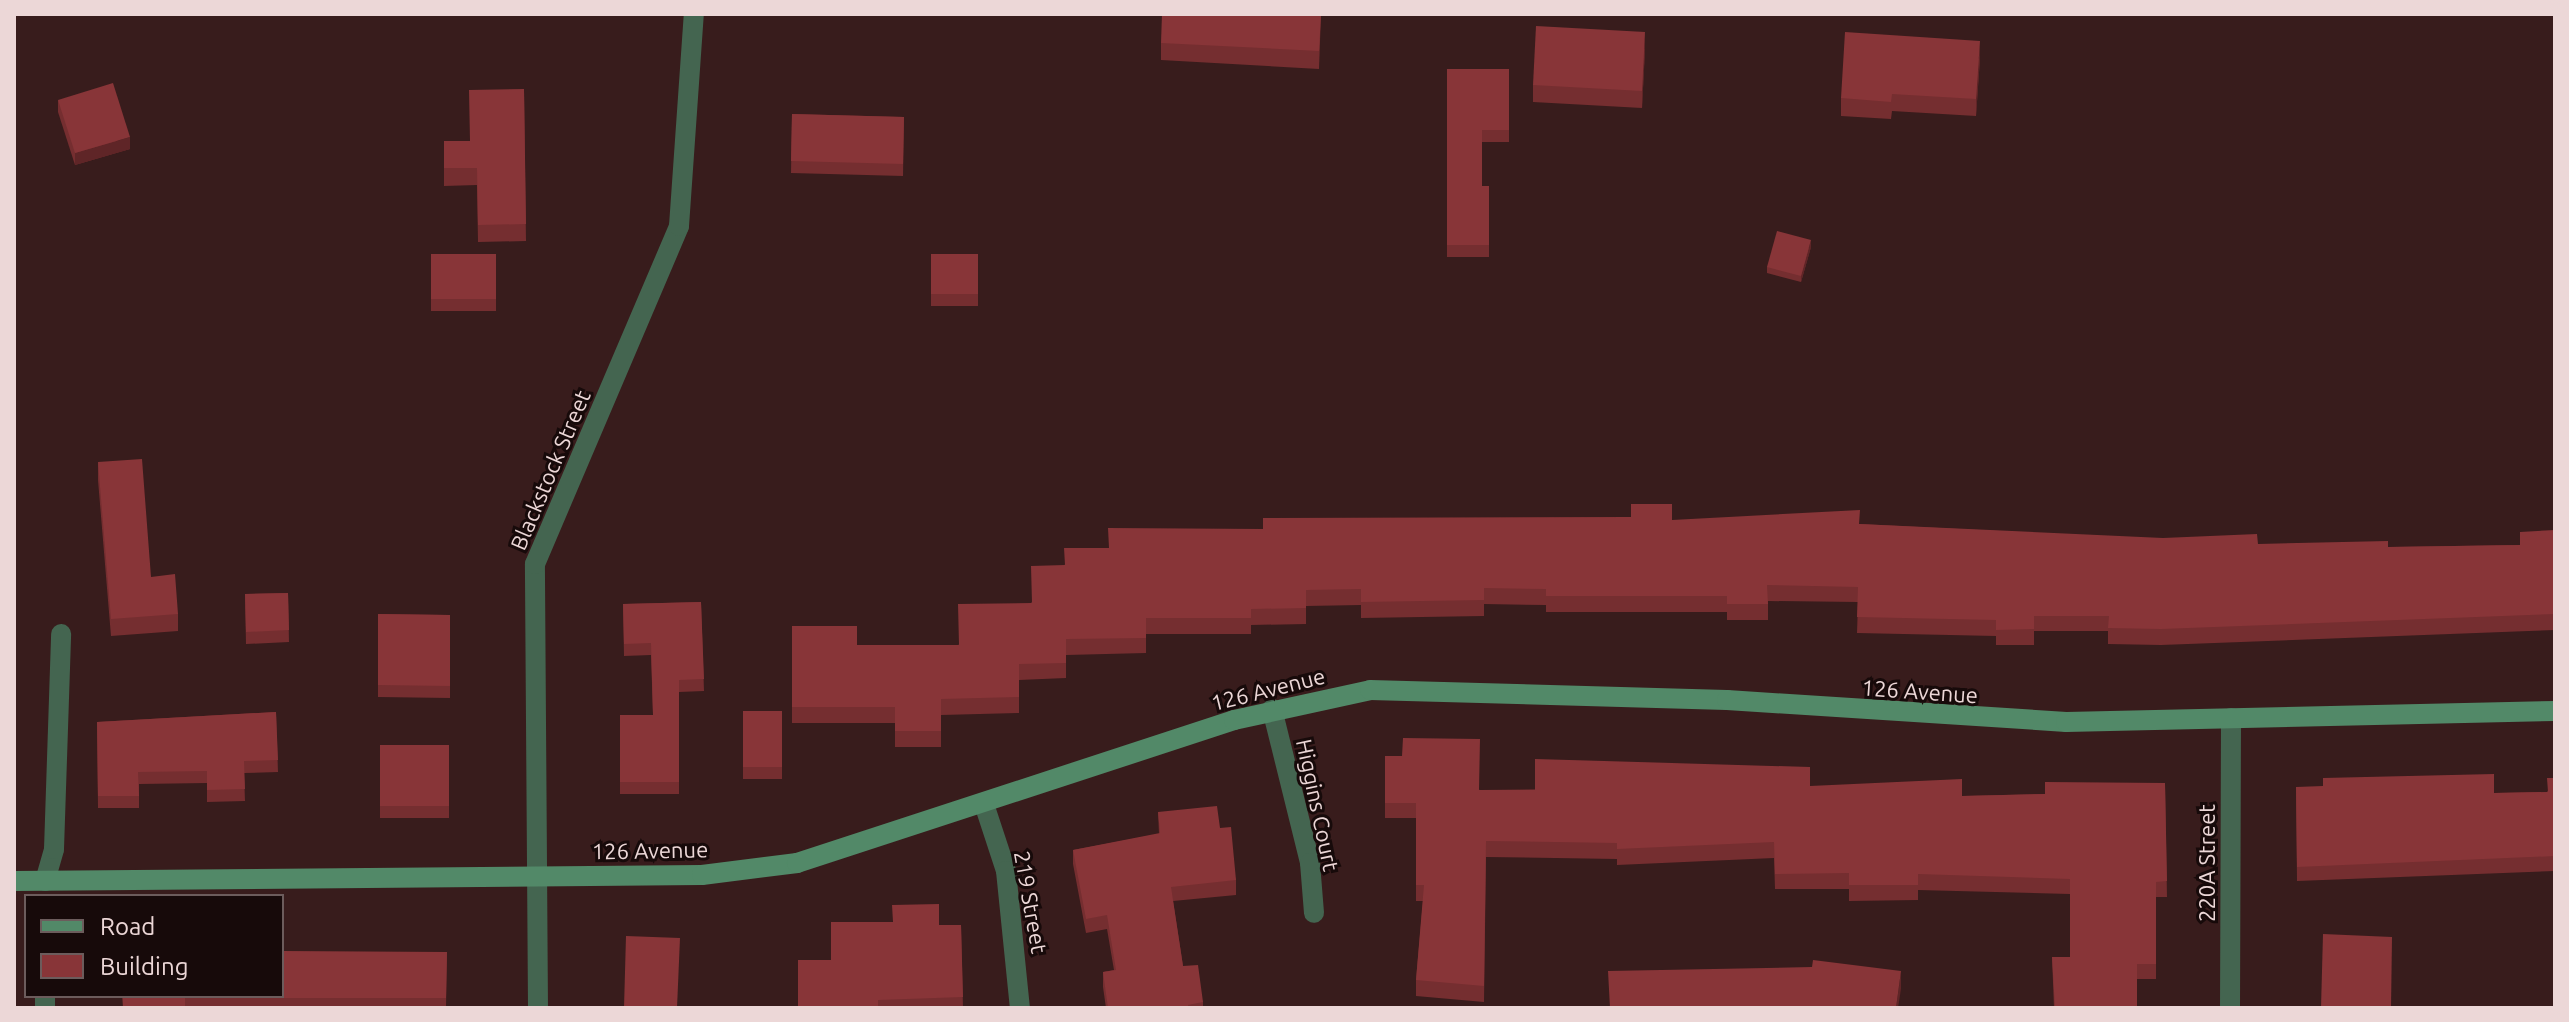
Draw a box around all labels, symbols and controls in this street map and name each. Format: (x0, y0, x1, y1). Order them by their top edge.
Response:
street label: Blackstock Street (504, 386, 596, 554)
street label: 126 Avenue (1208, 662, 1328, 716)
street label: 126 Avenue (1861, 674, 1979, 708)
street label: Higgins Court (1291, 737, 1345, 873)
street label: 220A Street (2194, 804, 2220, 922)
street label: 126 Avenue (592, 836, 708, 864)
street label: 219 Street (1009, 849, 1053, 955)
legend (24, 894, 284, 998)
text: Road (100, 913, 155, 940)
text: Building (100, 953, 188, 980)

